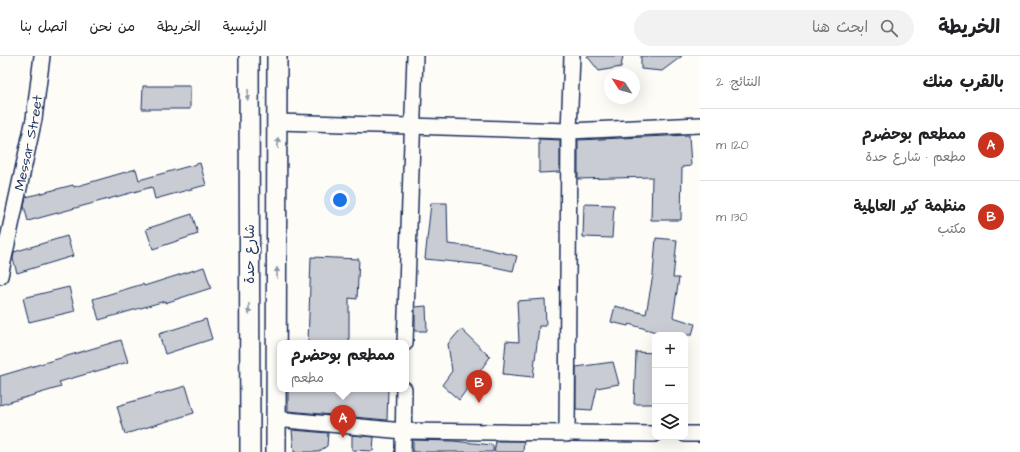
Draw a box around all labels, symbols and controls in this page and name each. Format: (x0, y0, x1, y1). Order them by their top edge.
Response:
search box (634, 10, 914, 46)
text: الخريطة (938, 14, 1000, 41)
text: اتصل بنا (20, 17, 67, 37)
text: من نحن (89, 17, 135, 37)
text: الخريطة (157, 17, 201, 37)
text: الرئيسية (223, 17, 267, 37)
text: ابحث هنا (812, 17, 868, 38)
icon: search (878, 17, 900, 39)
north arrow (604, 68, 640, 104)
text: بالقرب منك (923, 70, 1004, 94)
text: النتائج: 2 (716, 73, 761, 91)
one-way arrow (245, 89, 251, 102)
street label: Messar Street (10, 94, 48, 193)
text: ممطعم بوحضرم (862, 124, 966, 145)
one-way arrow (275, 136, 281, 149)
text: 120 m (716, 136, 749, 154)
text: A (987, 136, 995, 154)
text: مطعم · شارع حدة (865, 148, 966, 166)
your location (330, 190, 350, 210)
text: منظمة كير العالمية (853, 196, 966, 217)
text: 130 m (716, 208, 748, 226)
text: B (986, 208, 996, 226)
text: مكتب (938, 220, 966, 238)
street label: شارع حدة (240, 224, 260, 284)
one-way arrow (274, 266, 280, 279)
one-way arrow (246, 303, 252, 316)
map controls (652, 332, 688, 440)
button: + (652, 332, 688, 368)
popup (277, 340, 409, 392)
text: ممطعم بوحضرم (291, 345, 395, 366)
button: − (652, 368, 688, 404)
text: مطعم (291, 369, 324, 387)
pin: B (466, 370, 492, 403)
button: layers (652, 404, 688, 440)
pin: A (330, 405, 356, 438)

